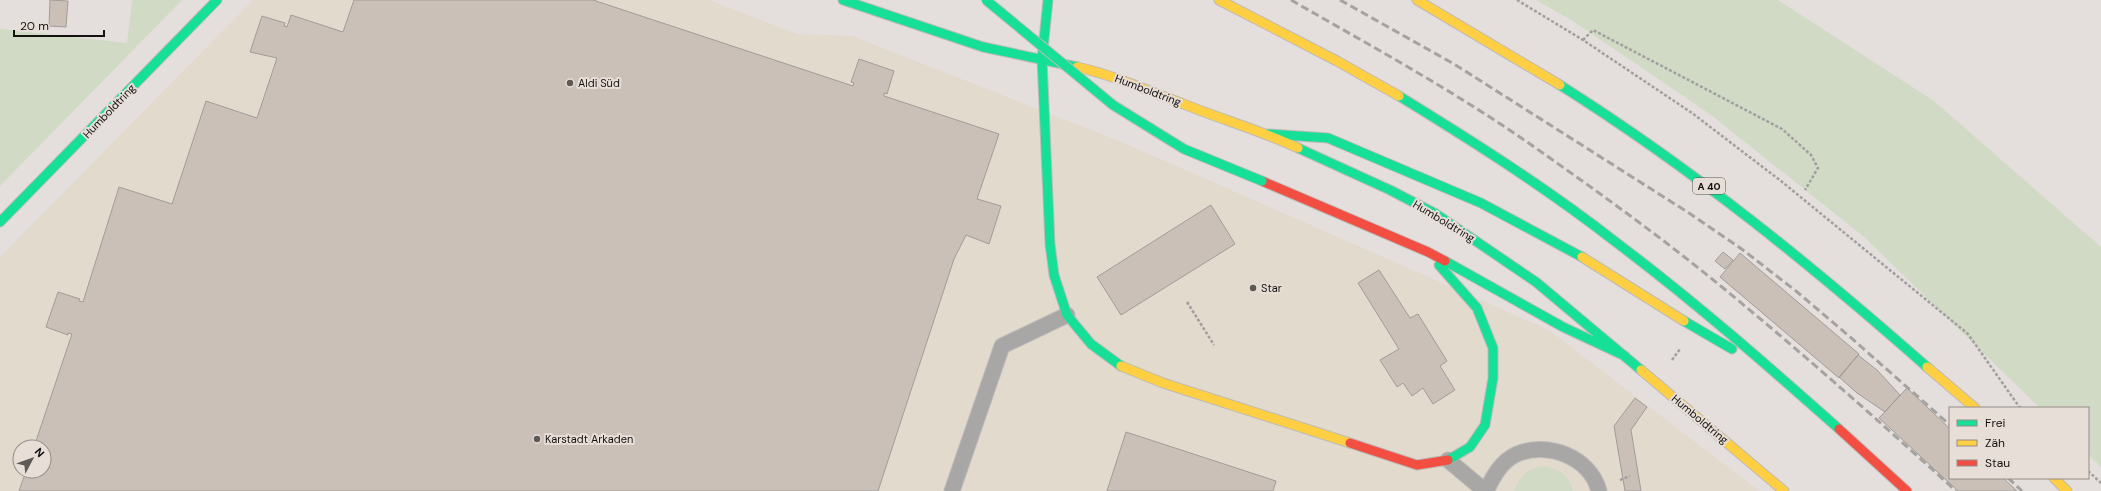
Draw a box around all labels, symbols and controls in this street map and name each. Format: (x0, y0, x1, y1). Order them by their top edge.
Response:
scale bar (14, 12, 104, 38)
text: 20 m (20, 18, 49, 34)
street label: Humboldtring (1113, 71, 1183, 109)
place label: Aldi Süd (578, 76, 620, 90)
marker: Aldi Süd (565, 78, 575, 88)
street label: Humboldtring (80, 81, 138, 141)
road number: A 40 (1693, 178, 1725, 194)
street label: Humboldtring (1410, 197, 1478, 245)
place label: Star (1261, 281, 1282, 295)
marker: Star (1248, 283, 1258, 293)
street label: Humboldtring (1669, 391, 1731, 447)
legend (1949, 407, 2089, 479)
text: Frei (1985, 415, 2005, 431)
place label: Karstadt Arkaden (545, 432, 633, 446)
marker: Karstadt Arkaden (532, 434, 542, 444)
text: Zäh (1985, 435, 2005, 451)
north arrow (12, 439, 52, 479)
text: N (32, 445, 47, 460)
text: Stau (1985, 455, 2010, 471)

